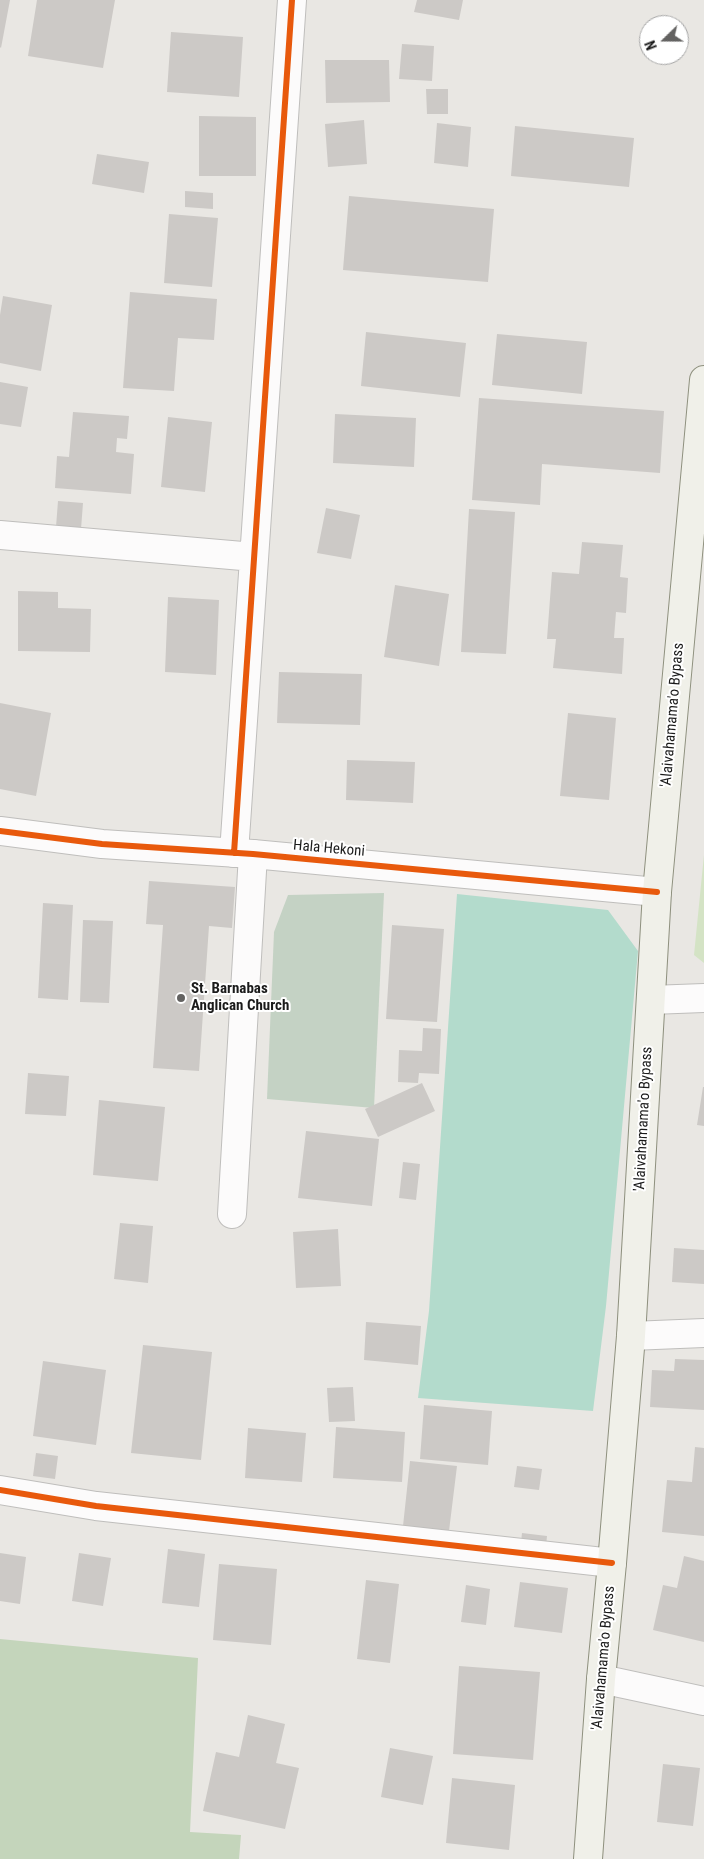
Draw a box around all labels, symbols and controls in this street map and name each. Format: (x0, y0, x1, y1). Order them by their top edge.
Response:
north arrow (639, 15, 689, 65)
text: N (642, 38, 660, 52)
street label: 'Alaivahamama'o Bypass (658, 642, 688, 788)
street label: Hala Hekoni (292, 837, 366, 861)
place label: St. Barnabas Anglican Church (191, 980, 289, 1015)
marker: St. Barnabas Anglican Church (175, 992, 187, 1004)
street label: 'Alaivahamama'o Bypass (631, 1046, 657, 1192)
street label: 'Alaivahamama'o Bypass (589, 1585, 619, 1731)

